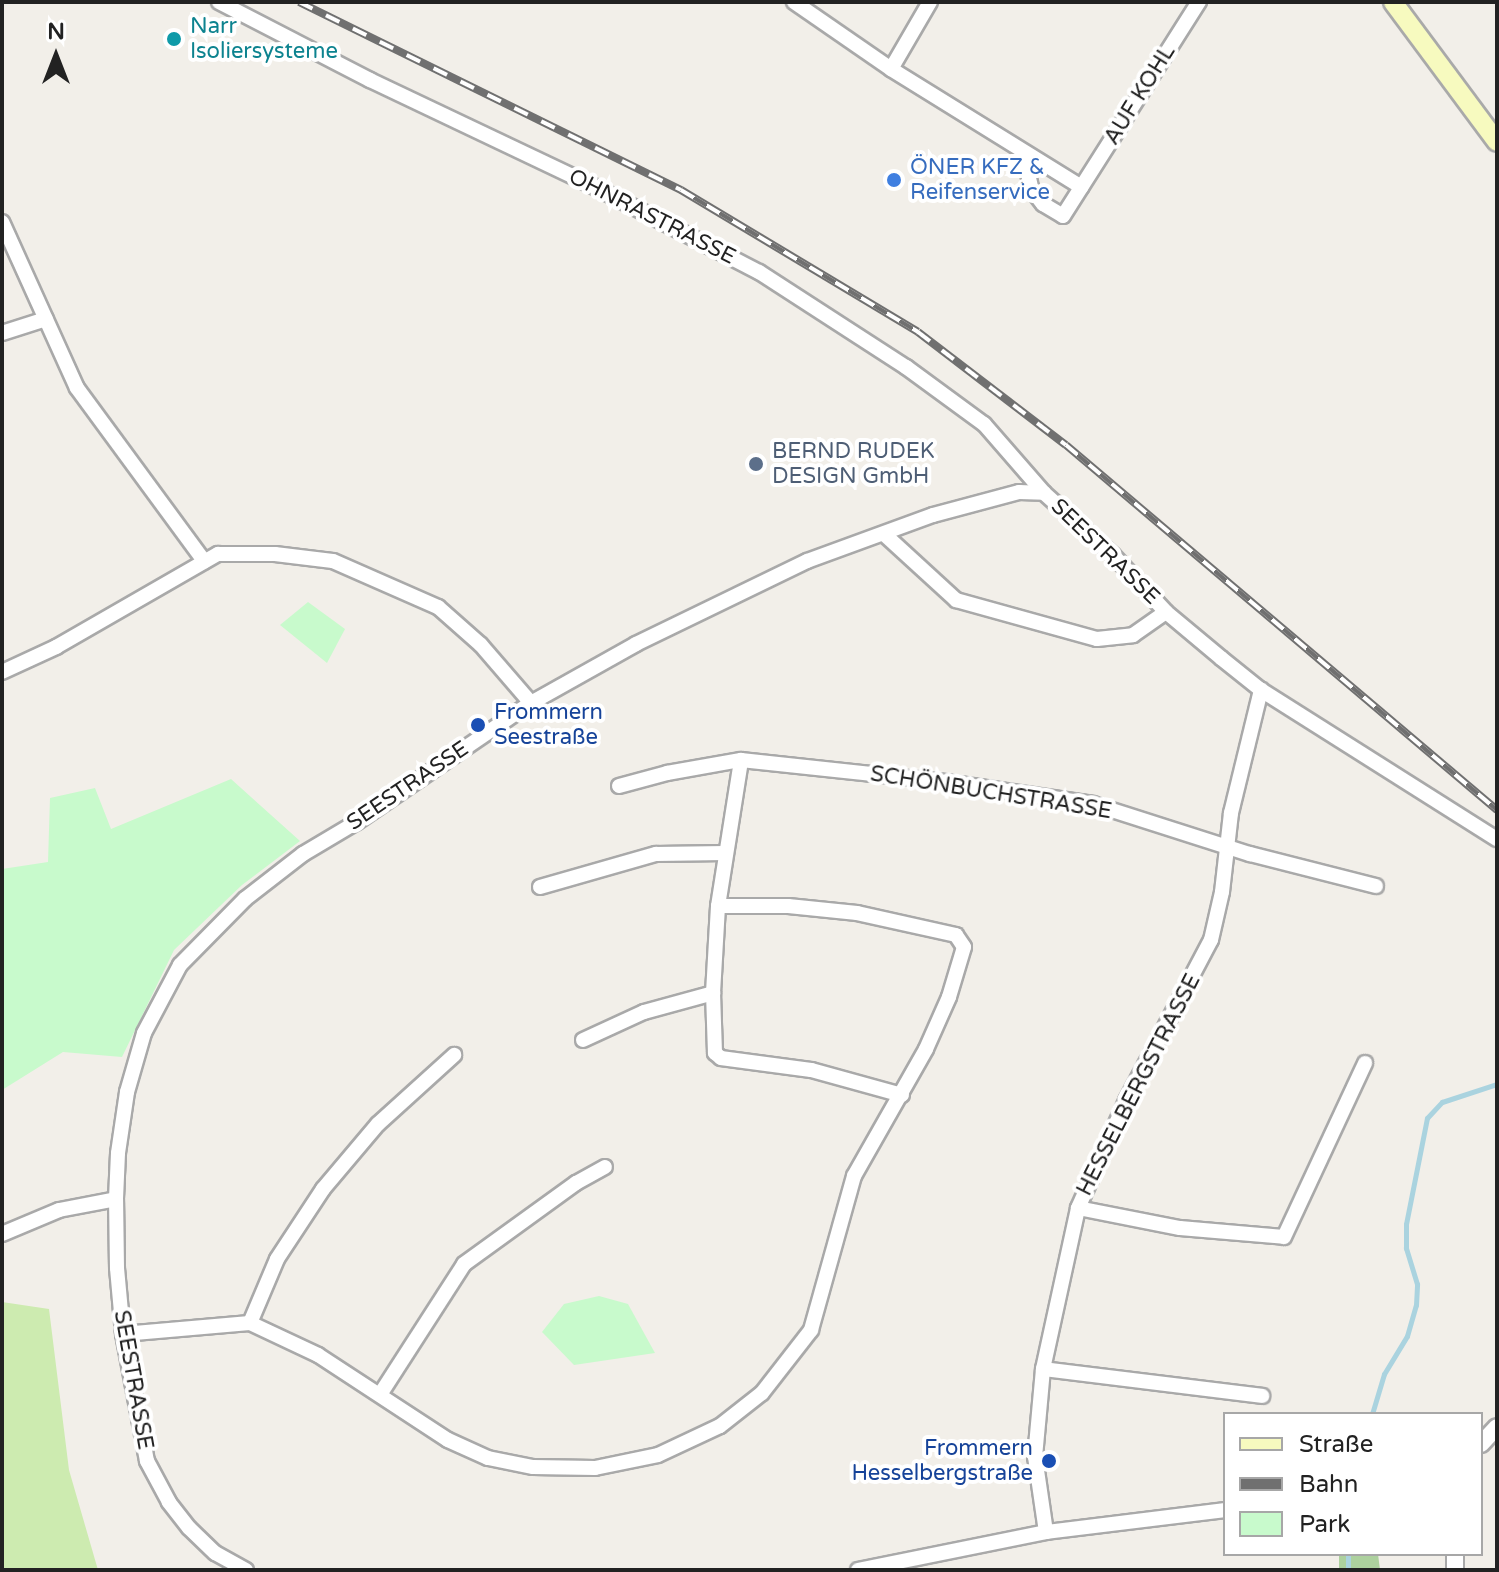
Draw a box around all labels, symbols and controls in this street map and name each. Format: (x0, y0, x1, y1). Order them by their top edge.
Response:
place label: Narr Isoliersysteme (190, 13, 338, 64)
north arrow (16, 16, 96, 96)
text: N (47, 19, 65, 45)
marker: Narr Isoliersysteme (165, 30, 183, 48)
street label: AUF KOHL (1099, 40, 1181, 150)
place label: ÖNER KFZ & Reifenservice (910, 154, 1050, 206)
street label: OHNRASTRASSE (564, 164, 740, 270)
marker: ÖNER KFZ & Reifenservice (885, 171, 903, 189)
place label: BERND RUDEK DESIGN GmbH (772, 438, 934, 490)
marker: BERND RUDEK DESIGN GmbH (747, 455, 765, 473)
street label: SEESTRASSE (1045, 494, 1165, 610)
place label: Frommern Seestraße (494, 699, 603, 750)
marker: Frommern Seestraße (469, 716, 487, 734)
street label: SEESTRASSE (342, 736, 474, 836)
street label: SCHÖNBUCHSTRASSE (868, 761, 1114, 825)
street label: HESSELBERGSTRASSE (1072, 970, 1206, 1200)
street label: SEESTRASSE (108, 1308, 158, 1452)
legend (1223, 1412, 1483, 1556)
text: Straße (1299, 1430, 1373, 1459)
place label: Frommern Hesselbergstraße (851, 1435, 1033, 1486)
marker: Frommern Hesselbergstraße (1040, 1452, 1058, 1470)
text: Bahn (1299, 1470, 1358, 1499)
text: Park (1299, 1510, 1350, 1539)

